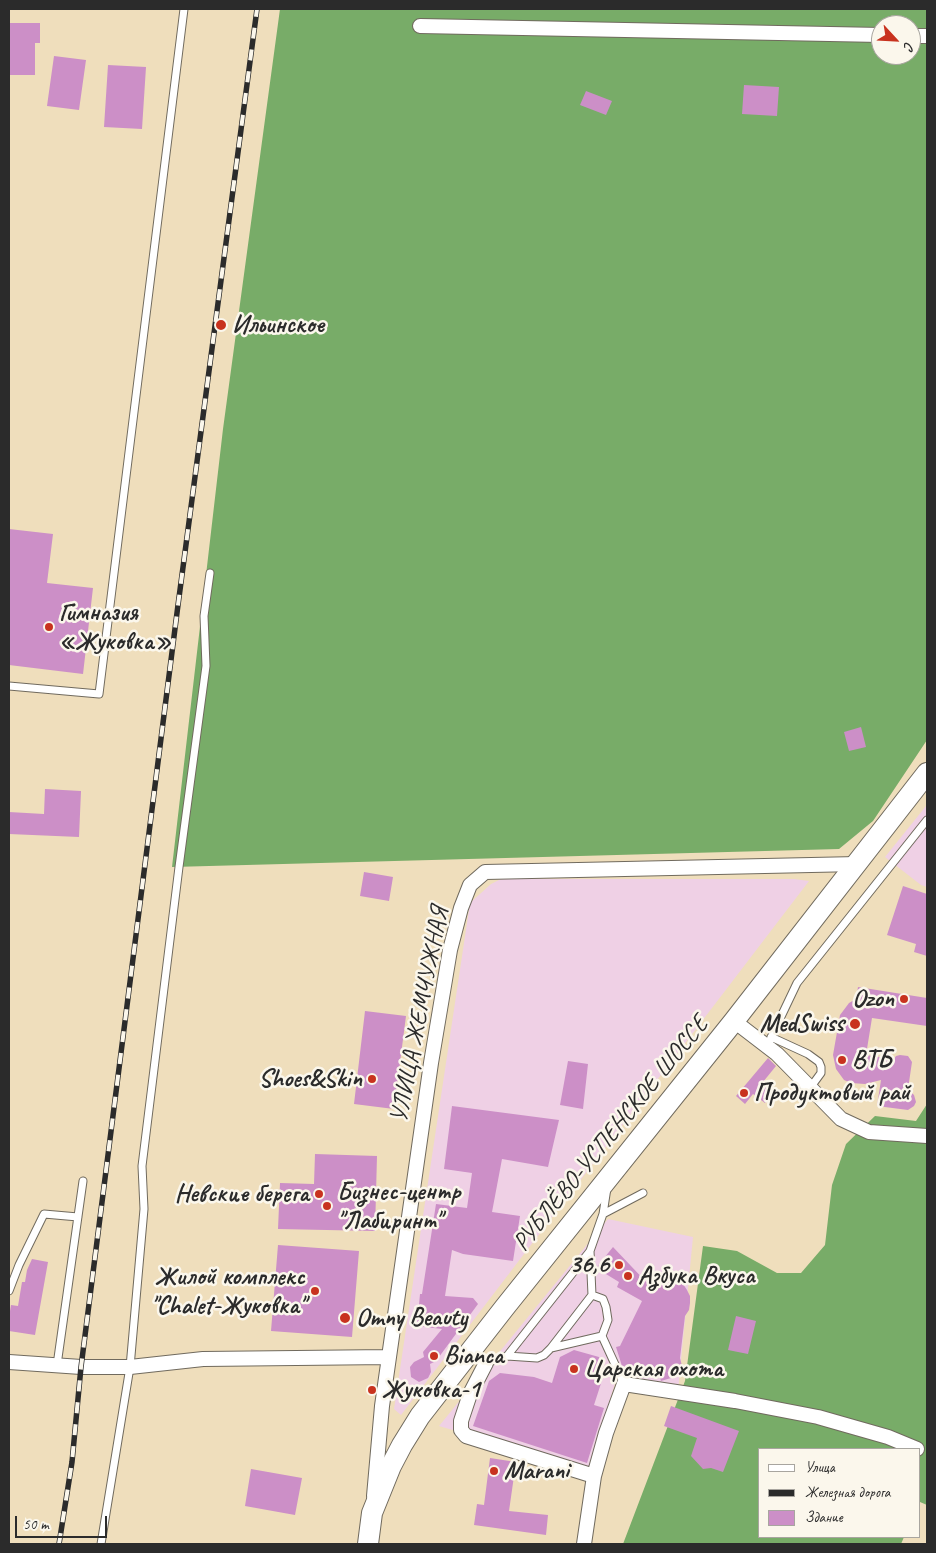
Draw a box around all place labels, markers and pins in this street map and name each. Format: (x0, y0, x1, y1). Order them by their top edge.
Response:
place label: Ильинское (232, 310, 324, 340)
marker: Ильинское (214, 318, 228, 332)
place label: Гимназия «Жуковка» (59, 598, 171, 657)
marker: Гимназия «Жуковка» (43, 621, 55, 633)
place label: Ozon (852, 984, 894, 1014)
marker: Ozon (898, 993, 910, 1005)
place label: MedSwiss (760, 1009, 844, 1039)
marker: MedSwiss (848, 1017, 862, 1031)
place label: ВТБ (852, 1045, 892, 1075)
marker: ВТБ (836, 1054, 848, 1066)
place label: Shoes&Skin (258, 1064, 362, 1094)
marker: Shoes&Skin (366, 1073, 378, 1085)
place label: Продуктовый рай (754, 1078, 910, 1108)
marker: Продуктовый рай (738, 1087, 750, 1099)
place label: Бизнес-центр "Лабиринт" (337, 1177, 460, 1236)
place label: Невские берега (175, 1179, 309, 1209)
marker: Невские берега (313, 1188, 325, 1200)
marker: Бизнес-центр "Лабиринт" (321, 1200, 333, 1212)
place label: 36,6 (569, 1250, 609, 1280)
marker: 36,6 (613, 1259, 625, 1271)
place label: Азбука Вкуса (638, 1261, 755, 1291)
place label: Жилой комплекс "Chalet-Жуковка" (151, 1262, 305, 1321)
marker: Азбука Вкуса (622, 1270, 634, 1282)
marker: Жилой комплекс "Chalet-Жуковка" (309, 1285, 321, 1297)
place label: Omny Beauty (356, 1303, 467, 1333)
marker: Omny Beauty (338, 1311, 352, 1325)
place label: Bianca (444, 1341, 503, 1371)
marker: Bianca (428, 1350, 440, 1362)
place label: Царская охота (584, 1354, 723, 1384)
marker: Царская охота (568, 1363, 580, 1375)
place label: Жуковка-1 (382, 1375, 480, 1405)
marker: Жуковка-1 (366, 1384, 378, 1396)
place label: Marani (504, 1456, 569, 1486)
marker: Marani (488, 1465, 500, 1477)

